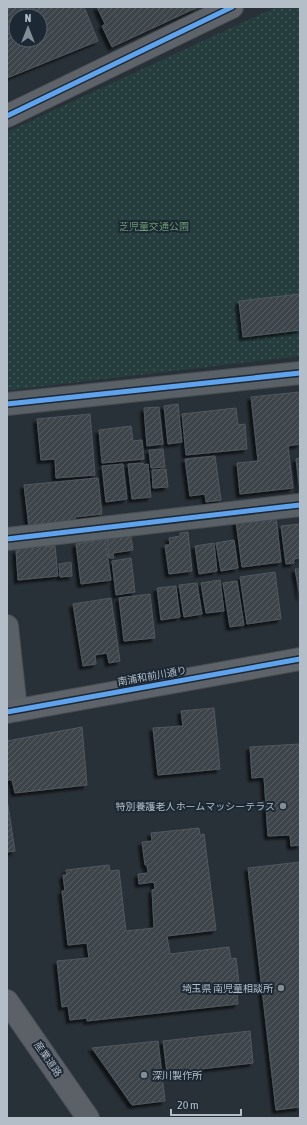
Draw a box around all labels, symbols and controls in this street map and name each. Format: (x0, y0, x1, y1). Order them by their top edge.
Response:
north arrow (8, 8, 48, 48)
text: N (25, 12, 31, 24)
park label: 芝児童交通公園 (119, 221, 189, 232)
street label: 南浦和前川通り (117, 665, 187, 687)
place label: 特別養護老人ホームマッシーテラス (116, 801, 275, 812)
marker: 特別養護老人ホームマッシーテラス (278, 801, 288, 811)
place label: 埼玉県 南児童相談所 (182, 983, 273, 994)
marker: 埼玉県 南児童相談所 (276, 983, 286, 993)
street label: 産業道路 (32, 1039, 64, 1079)
marker: 深川製作所 (139, 1070, 149, 1080)
place label: 深川製作所 (152, 1070, 202, 1081)
scale bar (171, 1091, 241, 1117)
text: 20 m (177, 1098, 199, 1112)

